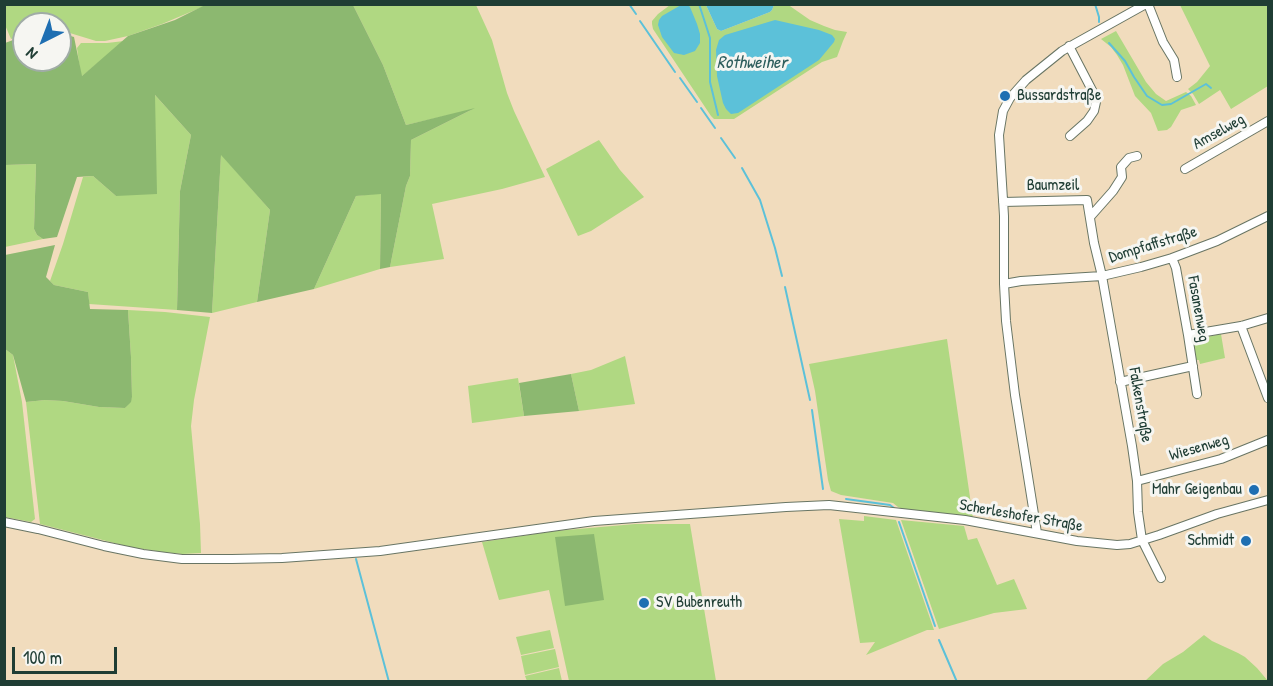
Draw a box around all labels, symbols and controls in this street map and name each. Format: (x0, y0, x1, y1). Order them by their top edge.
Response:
north arrow (12, 12, 72, 72)
text: N (21, 43, 42, 65)
water label: Rothweiher (717, 52, 787, 74)
place label: Bussardstraße (1017, 86, 1101, 106)
marker: Bussardstraße (998, 89, 1012, 103)
street label: Amselweg (1190, 110, 1248, 154)
street label: Baumzeil (1027, 176, 1079, 196)
street label: Dompfaffstraße (1107, 222, 1199, 268)
street label: Fasanenweg (1183, 275, 1213, 343)
street label: Falkenstraße (1124, 366, 1156, 444)
street label: Wiesenweg (1167, 430, 1231, 466)
place label: Mahr Geigenbau (1152, 480, 1242, 500)
marker: Mahr Geigenbau (1247, 483, 1261, 497)
street label: Scherleshofer Straße (958, 496, 1084, 536)
place label: Schmidt (1188, 531, 1234, 551)
marker: Schmidt (1239, 534, 1253, 548)
place label: SV Bubenreuth (656, 593, 742, 613)
marker: SV Bubenreuth (637, 596, 651, 610)
scale bar (15, 635, 120, 673)
text: 100 m (23, 645, 62, 670)

